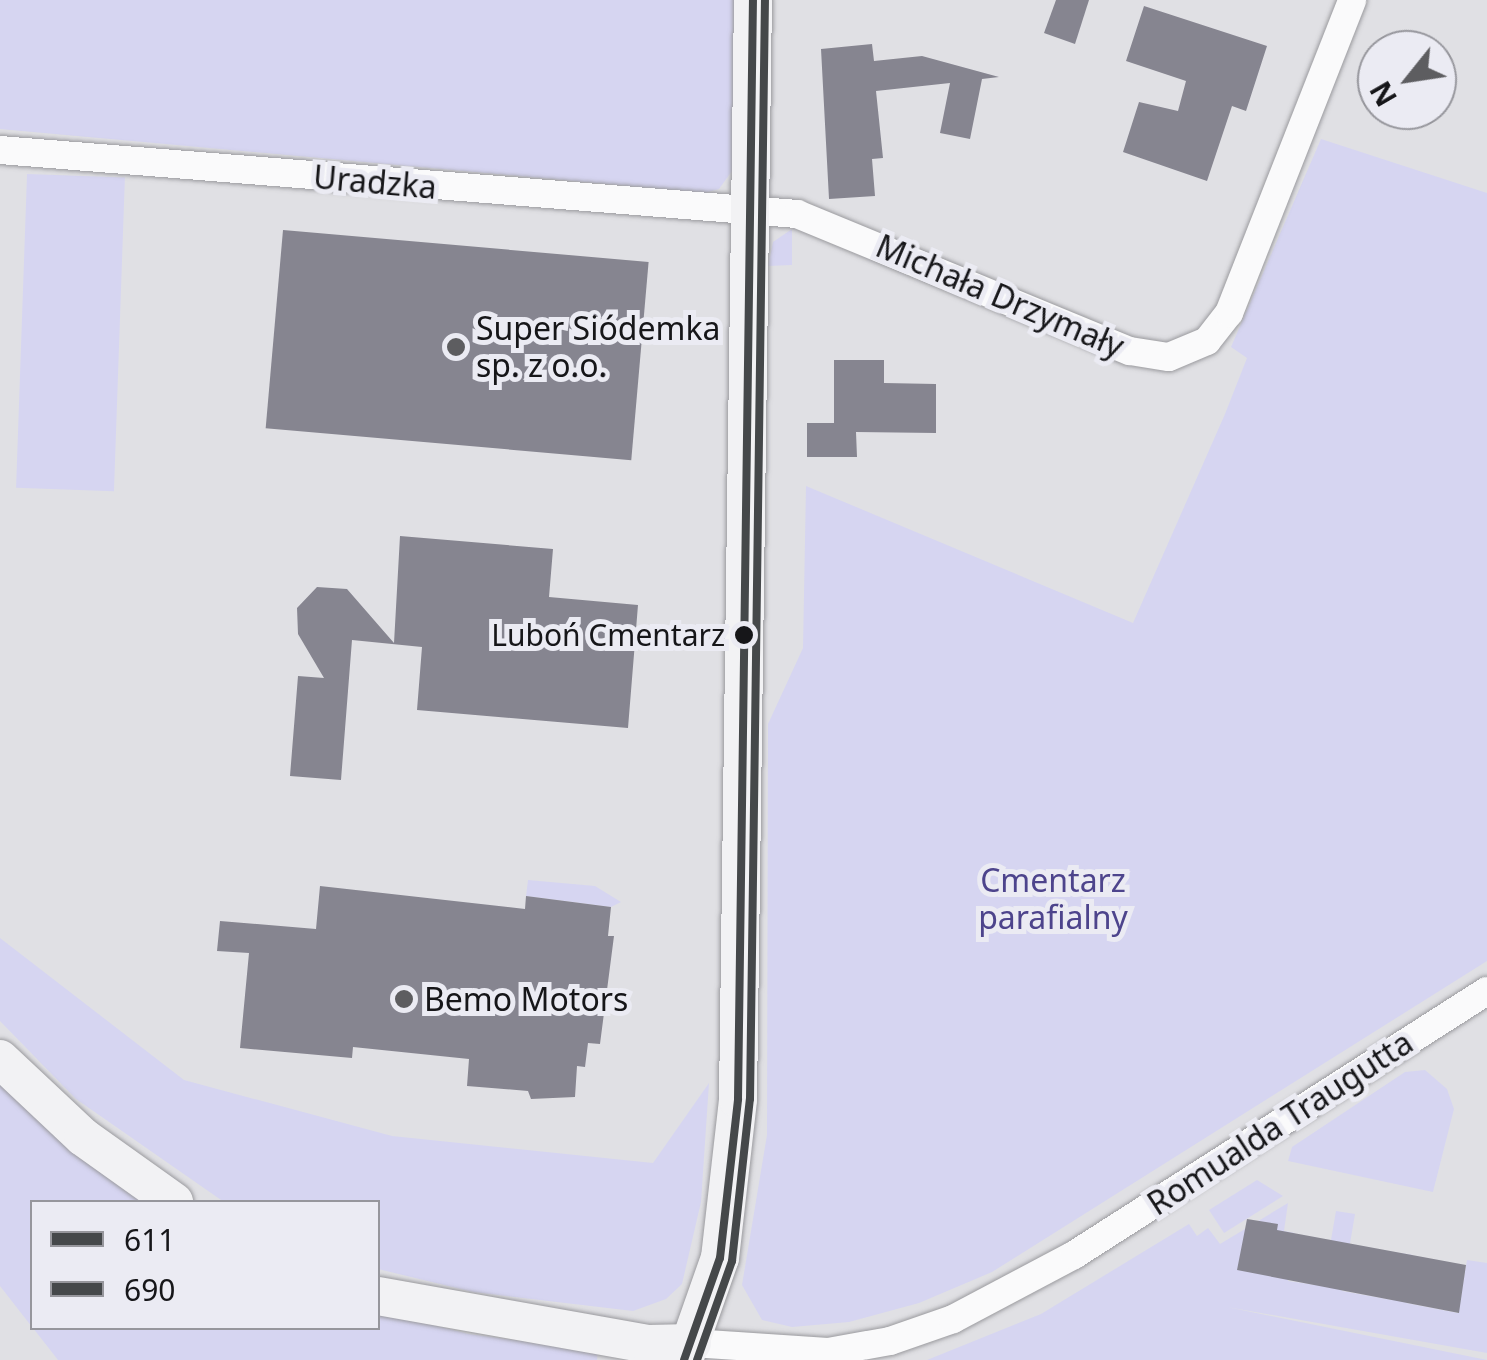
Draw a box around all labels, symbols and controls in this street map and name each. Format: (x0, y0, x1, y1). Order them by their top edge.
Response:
north arrow (1357, 30, 1457, 130)
text: N (1361, 75, 1405, 113)
street label: Uradzka (312, 157, 438, 207)
street label: Michała Drzymały (870, 226, 1130, 366)
place label: Super Siódemka sp. z o.o. (476, 310, 720, 385)
marker: Super Siódemka sp. z o.o. (445, 336, 467, 358)
place label: Luboń Cmentarz (491, 617, 725, 653)
marker: Luboń Cmentarz (734, 625, 754, 645)
park label: Cmentarz parafialny (978, 862, 1128, 937)
place label: Bemo Motors (424, 980, 628, 1018)
marker: Bemo Motors (393, 988, 415, 1010)
street label: Romualda Traugutta (1140, 1023, 1420, 1223)
legend (30, 1200, 380, 1330)
text: 611 (124, 1219, 175, 1260)
text: 690 (124, 1269, 175, 1310)

